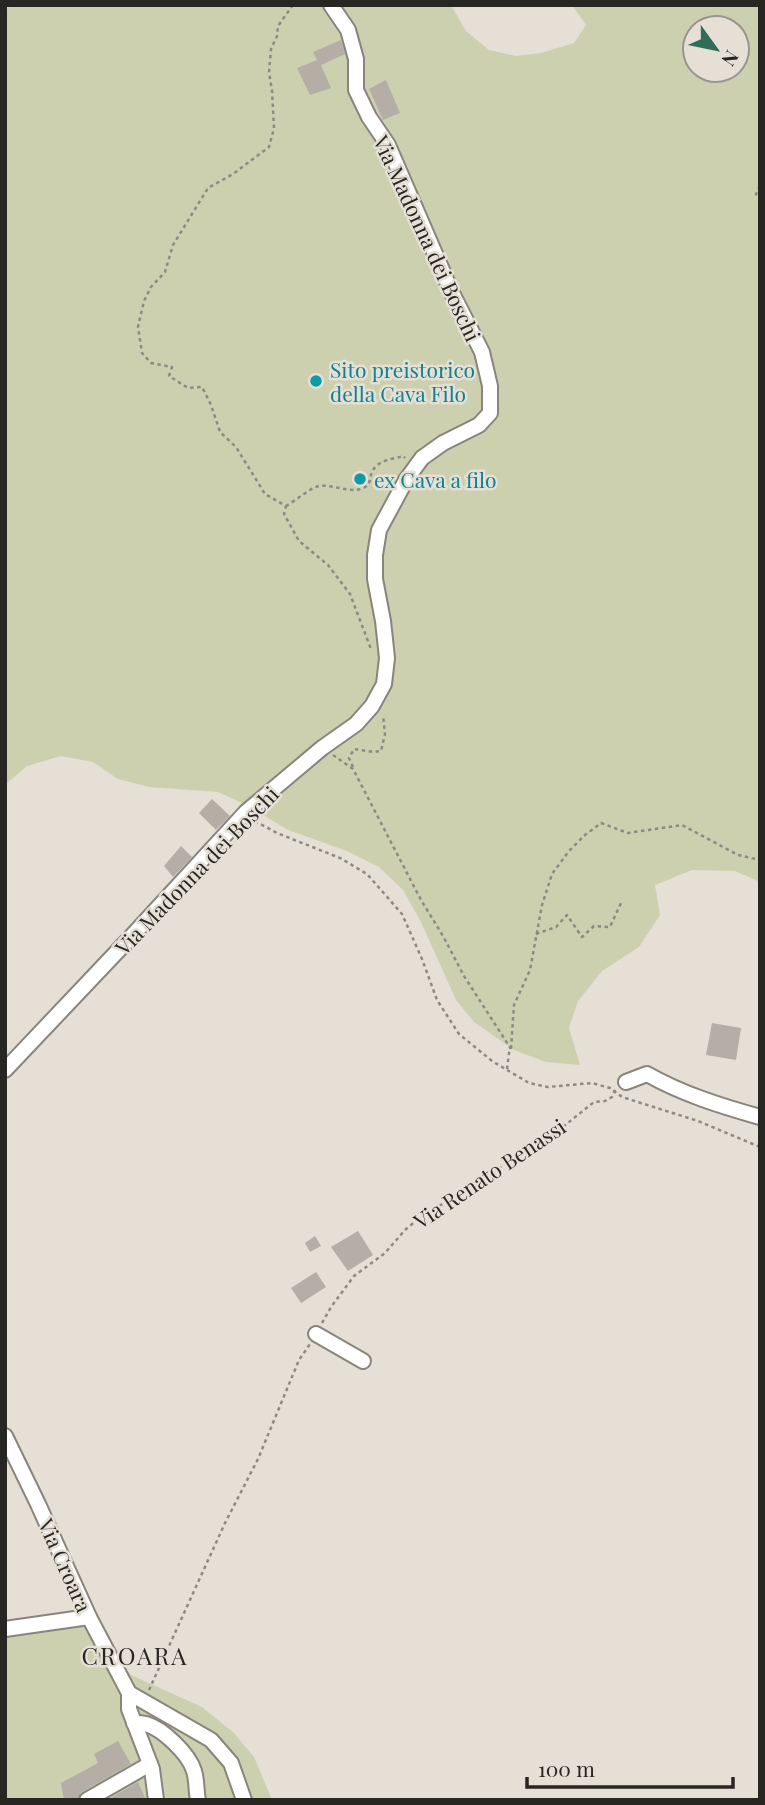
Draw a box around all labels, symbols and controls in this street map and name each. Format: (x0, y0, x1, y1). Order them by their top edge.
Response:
north arrow (681, 14, 751, 84)
text: N (716, 46, 746, 72)
street label: Via Madonna dei Boschi (368, 130, 488, 345)
place label: Sito preistorico della Cava Filo (330, 355, 475, 407)
marker: Sito preistorico della Cava Filo (308, 373, 324, 389)
place label: ex Cava a filo (374, 465, 496, 493)
marker: ex Cava a filo (352, 471, 368, 487)
street label: Via Madonna dei Boschi (107, 780, 284, 961)
street label: Via Renato Benassi (407, 1112, 570, 1235)
street label: Via Croara (33, 1513, 99, 1617)
district label: CROARA (82, 1639, 188, 1671)
scale bar (527, 1745, 734, 1789)
text: 100 m (538, 1754, 595, 1782)

